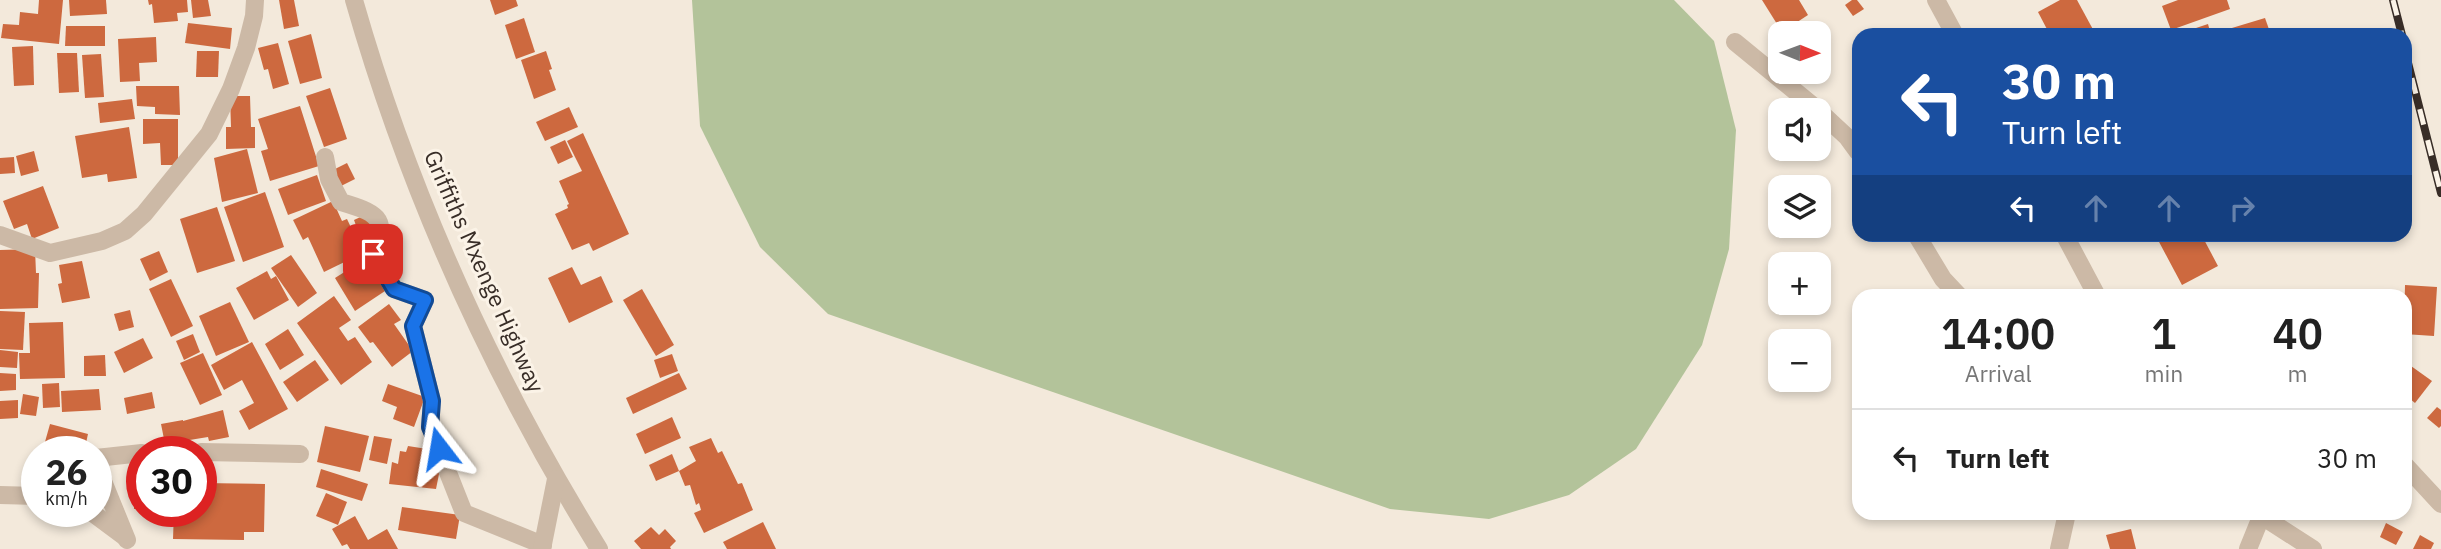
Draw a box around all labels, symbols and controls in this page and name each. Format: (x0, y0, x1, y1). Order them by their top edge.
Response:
north arrow (1768, 21, 1830, 84)
map controls (1768, 21, 1831, 392)
text: 30 m (2002, 49, 2116, 112)
icon: left (1887, 56, 1978, 147)
button: sound (1768, 98, 1831, 161)
text: Turn left (2002, 111, 2122, 153)
street label: Griffiths Mxenge Highway (418, 145, 552, 397)
button: layers (1768, 175, 1831, 238)
icon: left (2004, 189, 2042, 227)
icon: ahead (2077, 189, 2115, 227)
icon: ahead (2150, 189, 2188, 227)
icon: right (2223, 189, 2261, 227)
pin (343, 224, 403, 284)
icon: arrive (354, 235, 392, 273)
button: + (1768, 252, 1831, 315)
text: 14:00 (1941, 306, 2055, 361)
text: 1 (2151, 306, 2176, 361)
text: 40 (2272, 306, 2323, 361)
button: − (1768, 329, 1831, 392)
text: Arrival (1965, 358, 2032, 388)
text: min (2144, 358, 2183, 388)
text: m (2288, 358, 2308, 388)
position arrow (402, 411, 476, 485)
speed limit sign: 30 (126, 436, 217, 527)
icon: left (1887, 439, 1925, 477)
text: Turn left (1946, 441, 2049, 475)
text: 30 m (2317, 441, 2377, 475)
text: 26 (45, 449, 88, 495)
text: km/h (45, 487, 88, 510)

